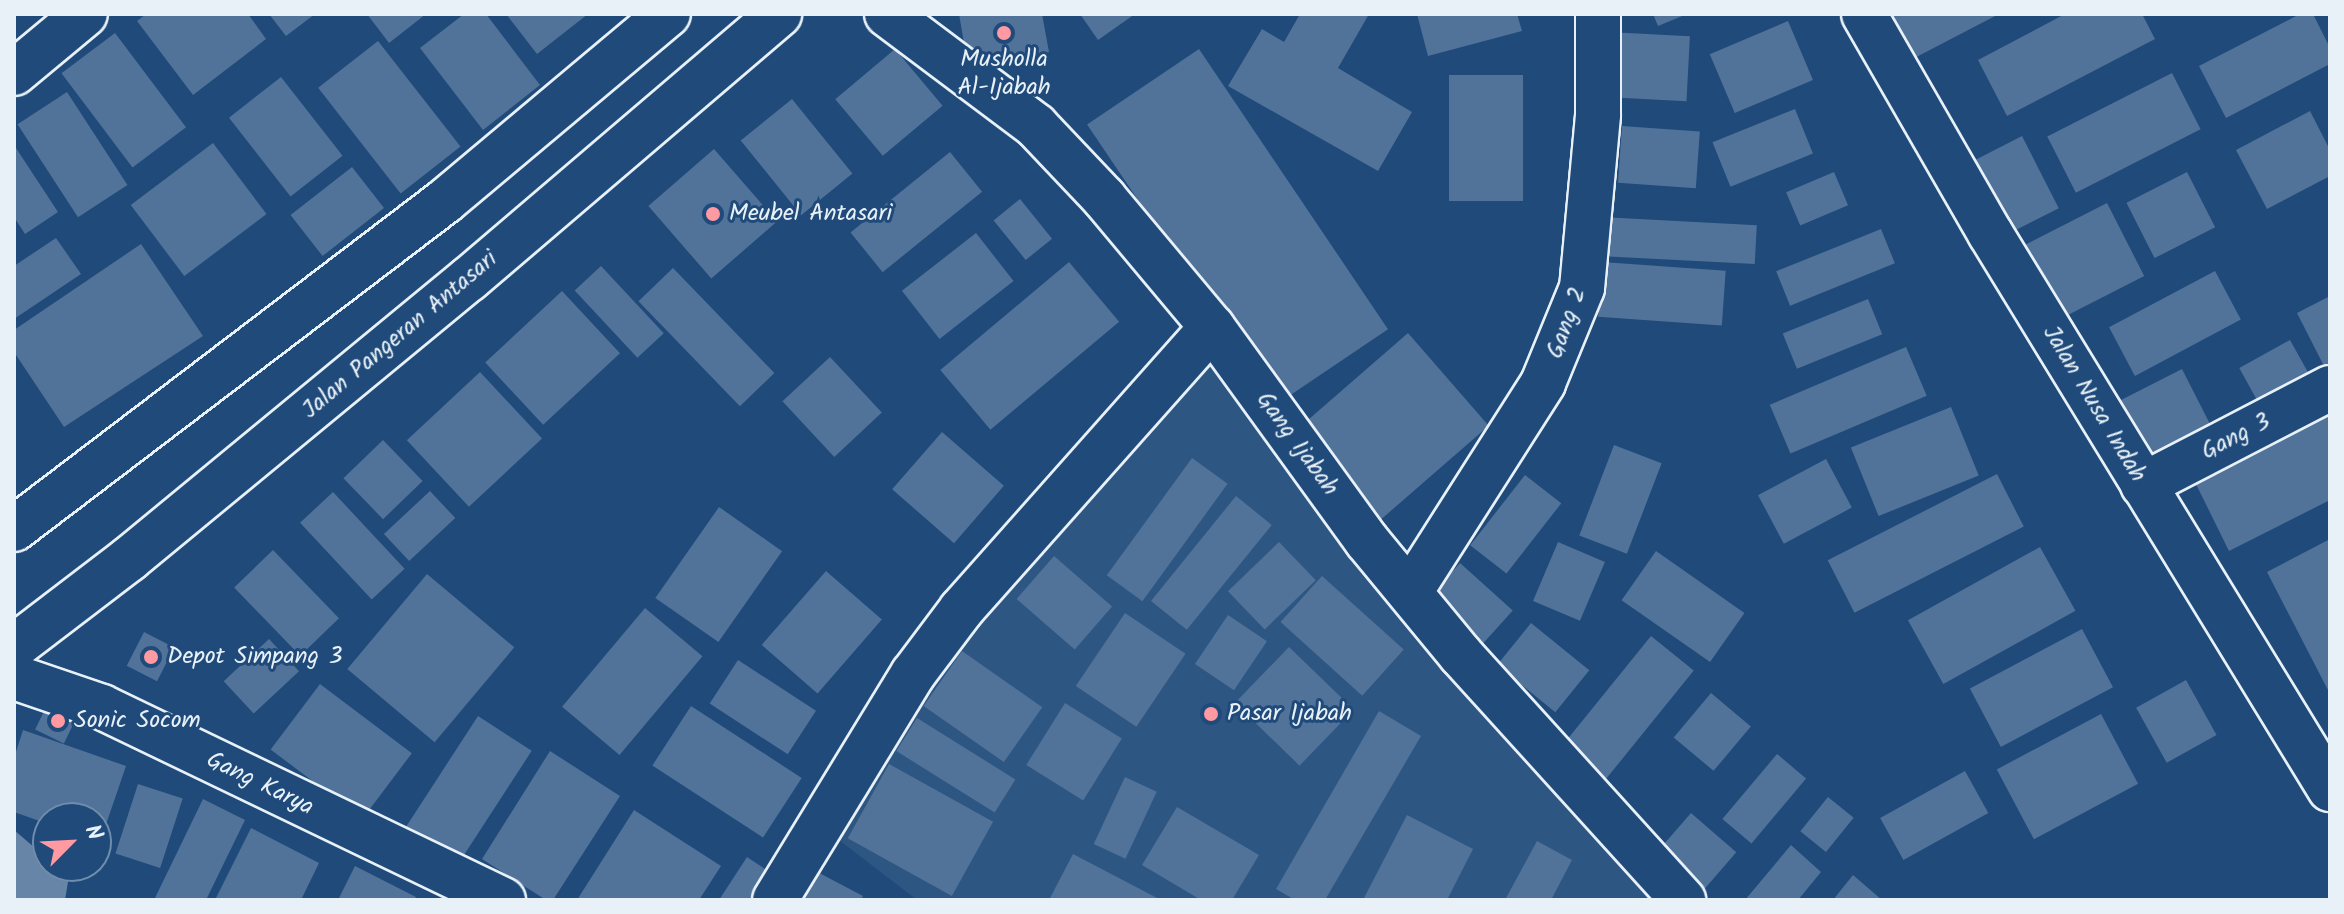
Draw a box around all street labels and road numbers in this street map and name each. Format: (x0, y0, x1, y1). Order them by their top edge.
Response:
street label: Jalan Pangeran Antasari (297, 245, 503, 425)
street label: Gang 2 (1541, 283, 1593, 363)
street label: Jalan Nusa Indah (2036, 321, 2152, 487)
street label: Gang Ijabah (1250, 386, 1344, 502)
street label: Gang 3 (2197, 407, 2275, 467)
street label: Gang Karya (202, 746, 318, 822)

